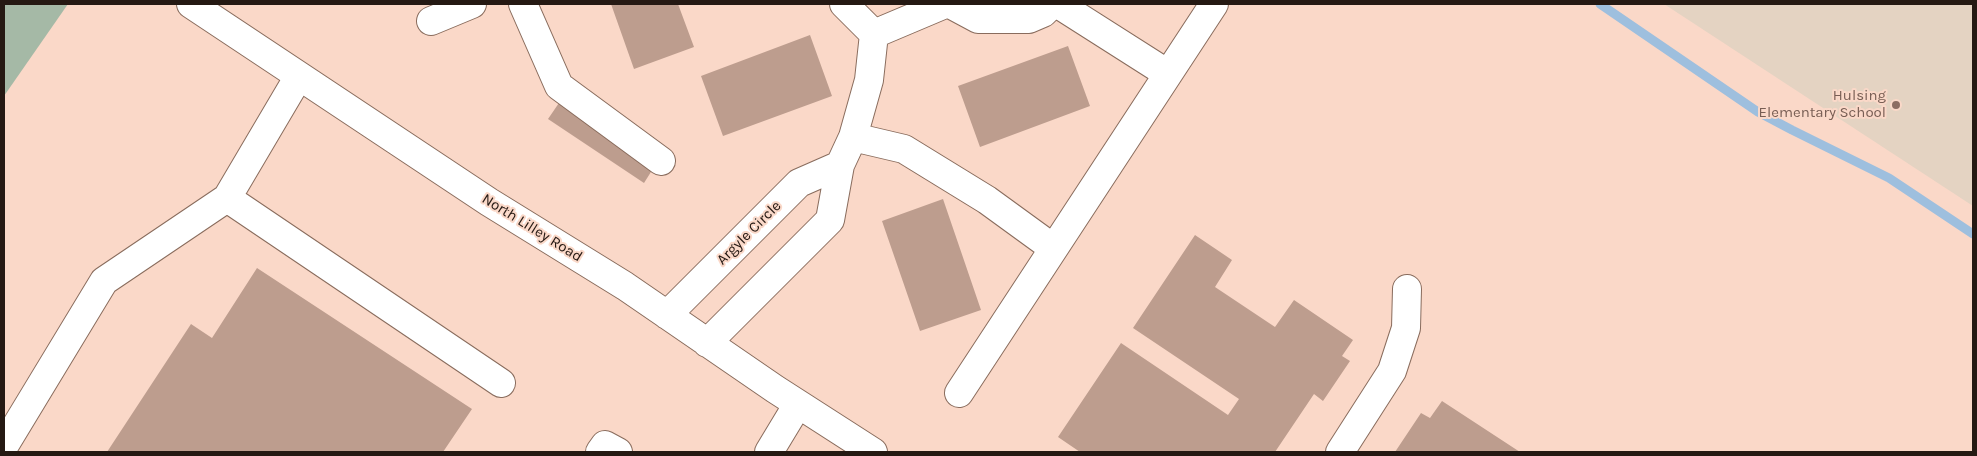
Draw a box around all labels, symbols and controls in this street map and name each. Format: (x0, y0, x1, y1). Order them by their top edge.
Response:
place label: Hulsing Elementary School (1759, 87, 1886, 122)
marker: Hulsing Elementary School (1890, 99, 1902, 111)
street label: North Lilley Road (479, 190, 585, 266)
street label: Argyle Circle (713, 197, 785, 269)

